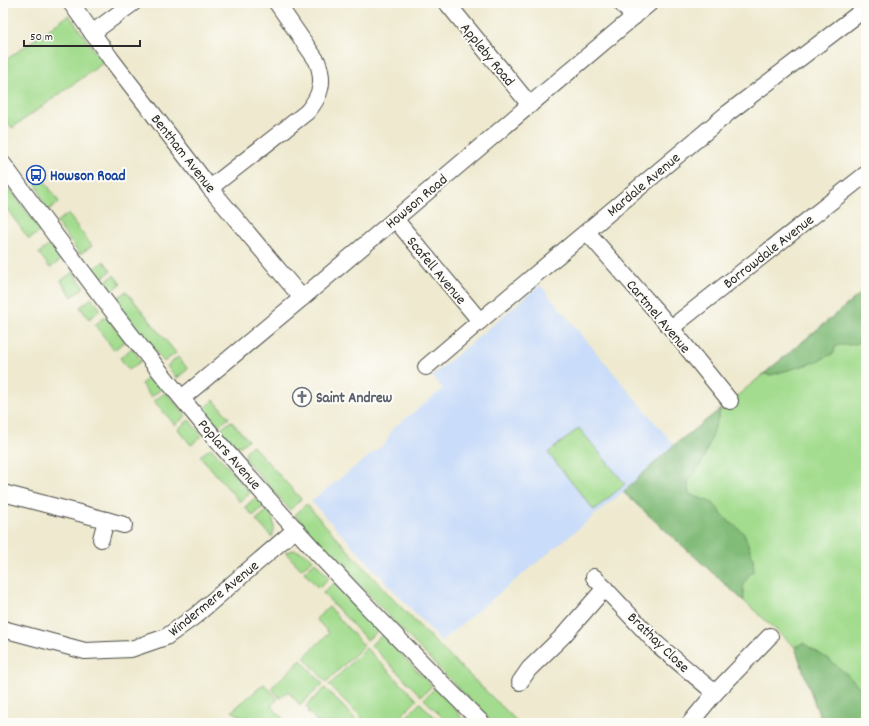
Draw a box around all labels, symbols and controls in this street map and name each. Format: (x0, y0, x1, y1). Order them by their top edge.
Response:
street label: Appleby Road (454, 19, 519, 92)
scale bar (24, 22, 140, 48)
text: 50 m (30, 29, 53, 46)
street label: Bentham Avenue (145, 110, 221, 199)
street label: Mardale Avenue (603, 148, 686, 223)
bus stop icon: Howson Road (25, 164, 47, 186)
place label: Howson Road (50, 166, 125, 188)
street label: Howson Road (381, 170, 453, 235)
street label: Borrowdale Avenue (719, 210, 820, 295)
street label: Scafell Avenue (400, 232, 471, 311)
street label: Cartmel Avenue (620, 276, 695, 359)
church icon: Saint Andrew (291, 386, 313, 408)
place label: Saint Andrew (316, 388, 393, 410)
street label: Poplars Avenue (192, 415, 266, 496)
street label: Windermere Avenue (164, 556, 265, 643)
street label: Brathay Close (621, 608, 694, 679)

